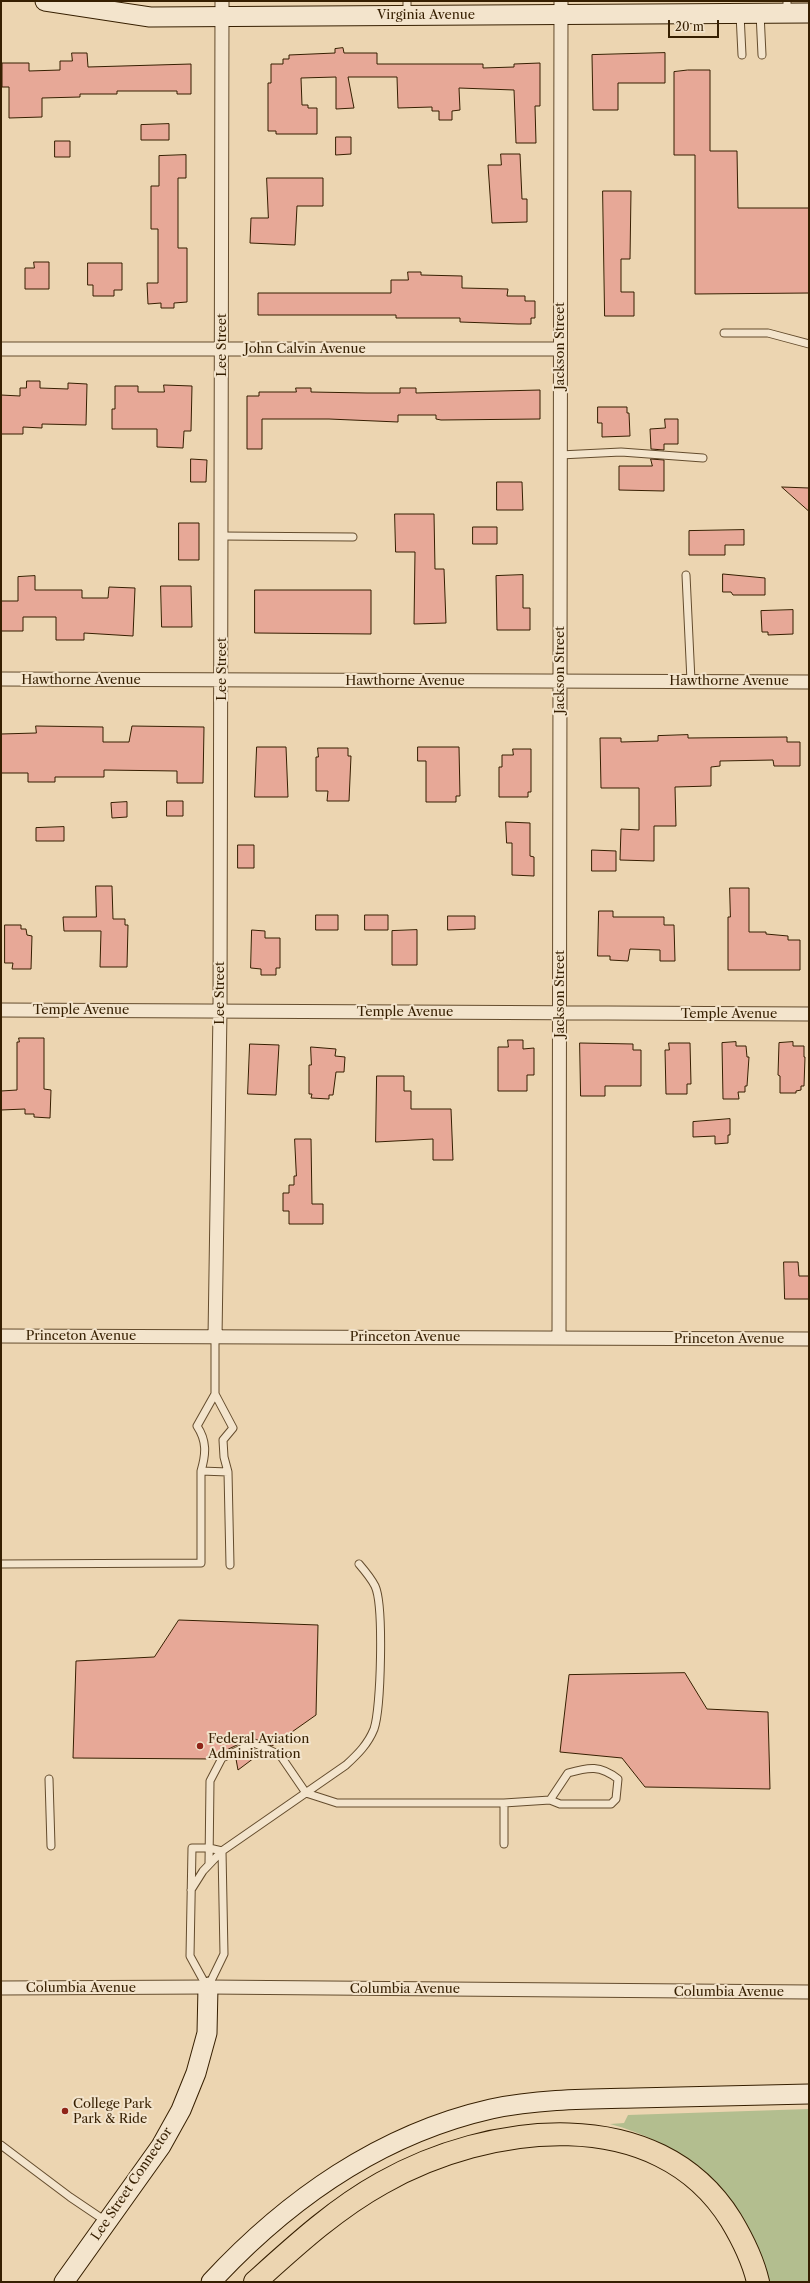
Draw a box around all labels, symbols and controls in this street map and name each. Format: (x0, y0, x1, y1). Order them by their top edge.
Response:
street label: Virginia Avenue (377, 7, 475, 23)
scale bar (670, 12, 721, 38)
text: 20 m (675, 19, 704, 34)
street label: Jackson Street (552, 302, 568, 390)
street label: Lee Street (214, 313, 230, 377)
street label: John Calvin Avenue (244, 341, 366, 357)
street label: Jackson Street (552, 626, 568, 714)
street label: Lee Street (214, 637, 230, 701)
street label: Hawthorne Avenue (21, 672, 141, 688)
street label: Hawthorne Avenue (345, 673, 465, 689)
street label: Hawthorne Avenue (669, 673, 789, 689)
street label: Jackson Street (552, 950, 568, 1038)
street label: Lee Street (212, 961, 228, 1025)
street label: Temple Avenue (33, 1002, 129, 1018)
street label: Temple Avenue (357, 1004, 453, 1020)
street label: Temple Avenue (681, 1006, 777, 1022)
street label: Princeton Avenue (26, 1328, 136, 1344)
street label: Princeton Avenue (350, 1329, 460, 1345)
street label: Princeton Avenue (674, 1331, 784, 1347)
place label: Federal Aviation Administration (208, 1731, 309, 1762)
marker: Federal Aviation Administration (195, 1741, 205, 1751)
street label: Columbia Avenue (26, 1980, 136, 1996)
street label: Columbia Avenue (350, 1981, 460, 1997)
street label: Columbia Avenue (674, 1984, 784, 2000)
place label: College Park Park & Ride (73, 2096, 152, 2127)
marker: College Park Park & Ride (60, 2106, 70, 2116)
street label: Lee Street Connector (88, 2124, 176, 2244)

